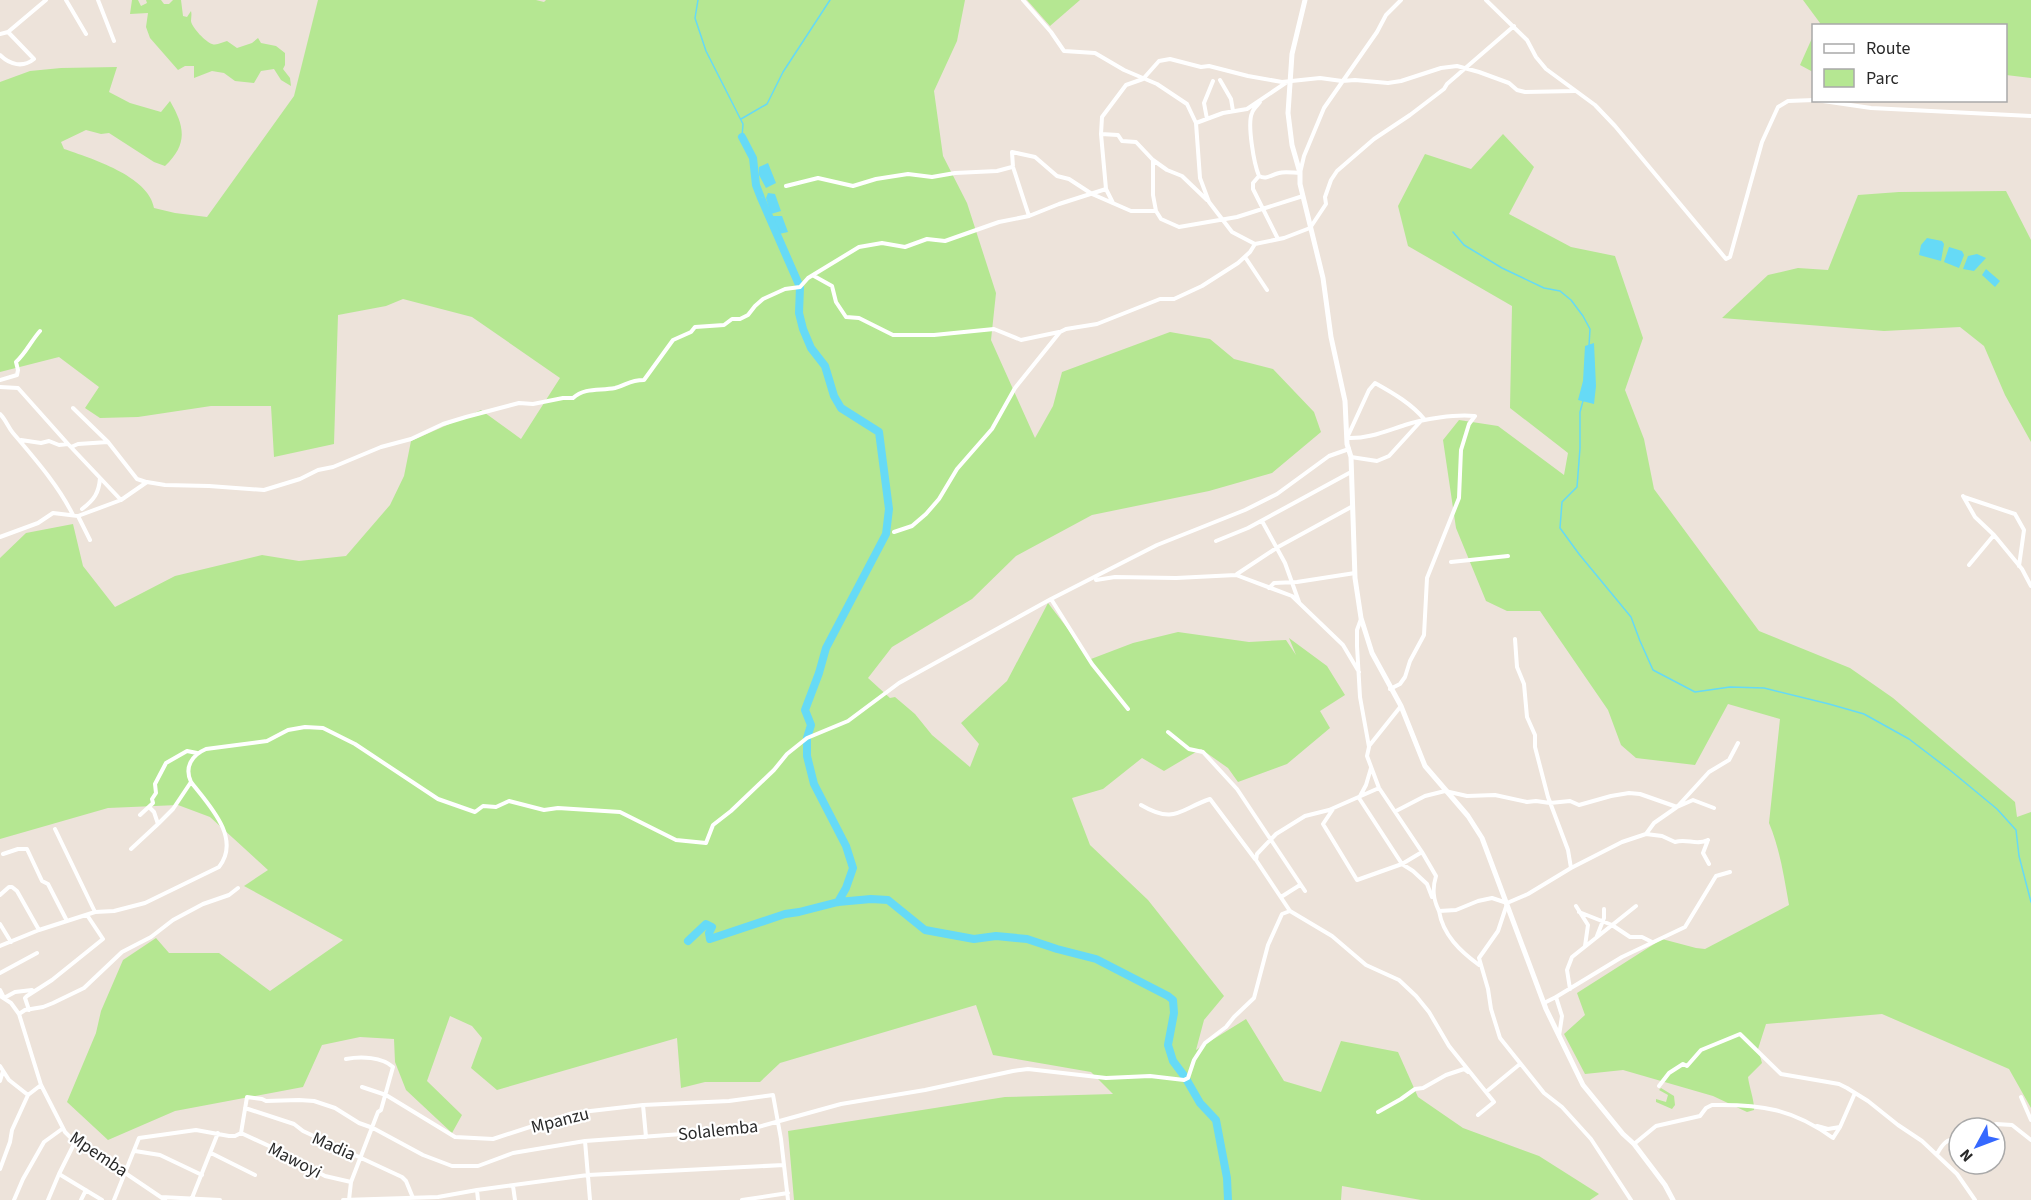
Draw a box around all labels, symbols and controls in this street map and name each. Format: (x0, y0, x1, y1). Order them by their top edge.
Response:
legend (1812, 24, 2007, 102)
text: Route (1866, 36, 1910, 61)
text: Parc (1866, 66, 1899, 91)
street label: Mpanzu (528, 1101, 592, 1140)
street label: Solalemba (677, 1114, 759, 1147)
north arrow (1947, 1116, 2007, 1176)
street label: Mpemba (64, 1126, 133, 1183)
street label: Madia (308, 1126, 360, 1167)
street label: Mawoyi (263, 1136, 326, 1185)
text: N (1955, 1144, 1978, 1166)

